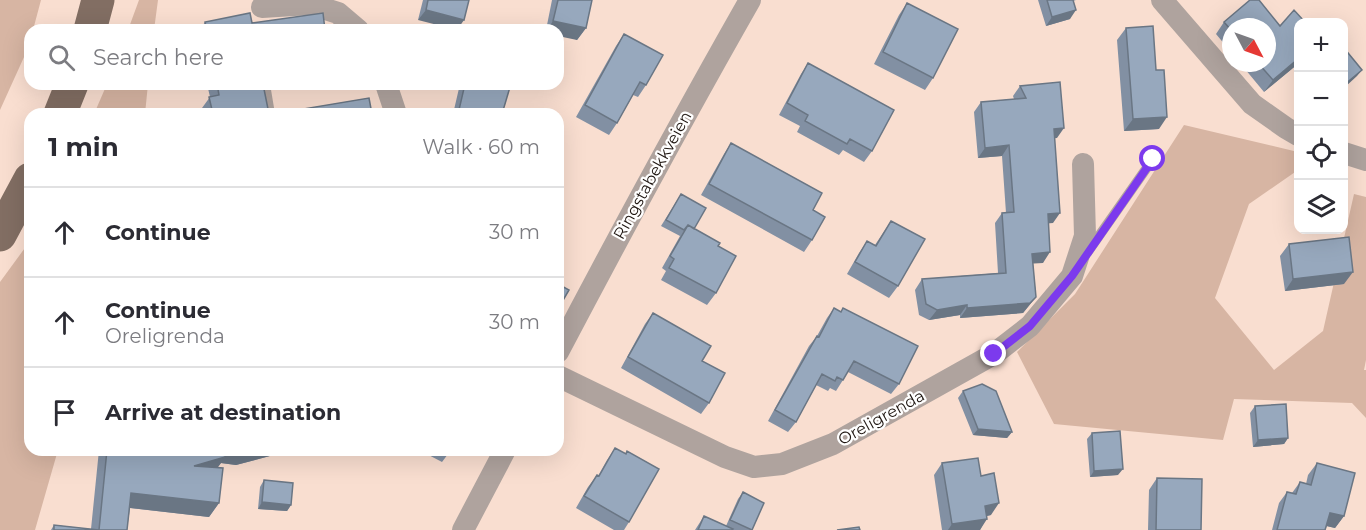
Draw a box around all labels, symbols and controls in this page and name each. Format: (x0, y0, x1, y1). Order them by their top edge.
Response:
north arrow (1222, 18, 1276, 72)
map controls (1294, 18, 1348, 234)
button: + (1294, 18, 1348, 72)
search box (24, 24, 564, 90)
icon: search (45, 41, 78, 74)
text: Search here (93, 44, 224, 71)
button: − (1294, 72, 1348, 126)
street label: Ringstabekkveien (609, 108, 695, 242)
button: locate (1294, 126, 1348, 180)
text: 1 min (48, 131, 119, 163)
text: Walk · 60 m (422, 135, 540, 159)
route start (1139, 145, 1165, 171)
button: layers (1294, 180, 1348, 234)
icon: ahead (48, 216, 81, 249)
text: Continue (105, 219, 211, 246)
text: 30 m (489, 220, 540, 244)
text: Continue (105, 297, 211, 324)
icon: ahead (48, 306, 81, 339)
text: 30 m (489, 310, 540, 334)
text: Oreligrenda (105, 324, 225, 348)
route end (980, 340, 1006, 366)
street label: Oreligrenda (835, 386, 928, 449)
icon: arrive (48, 396, 81, 429)
text: Arrive at destination (105, 399, 341, 426)

